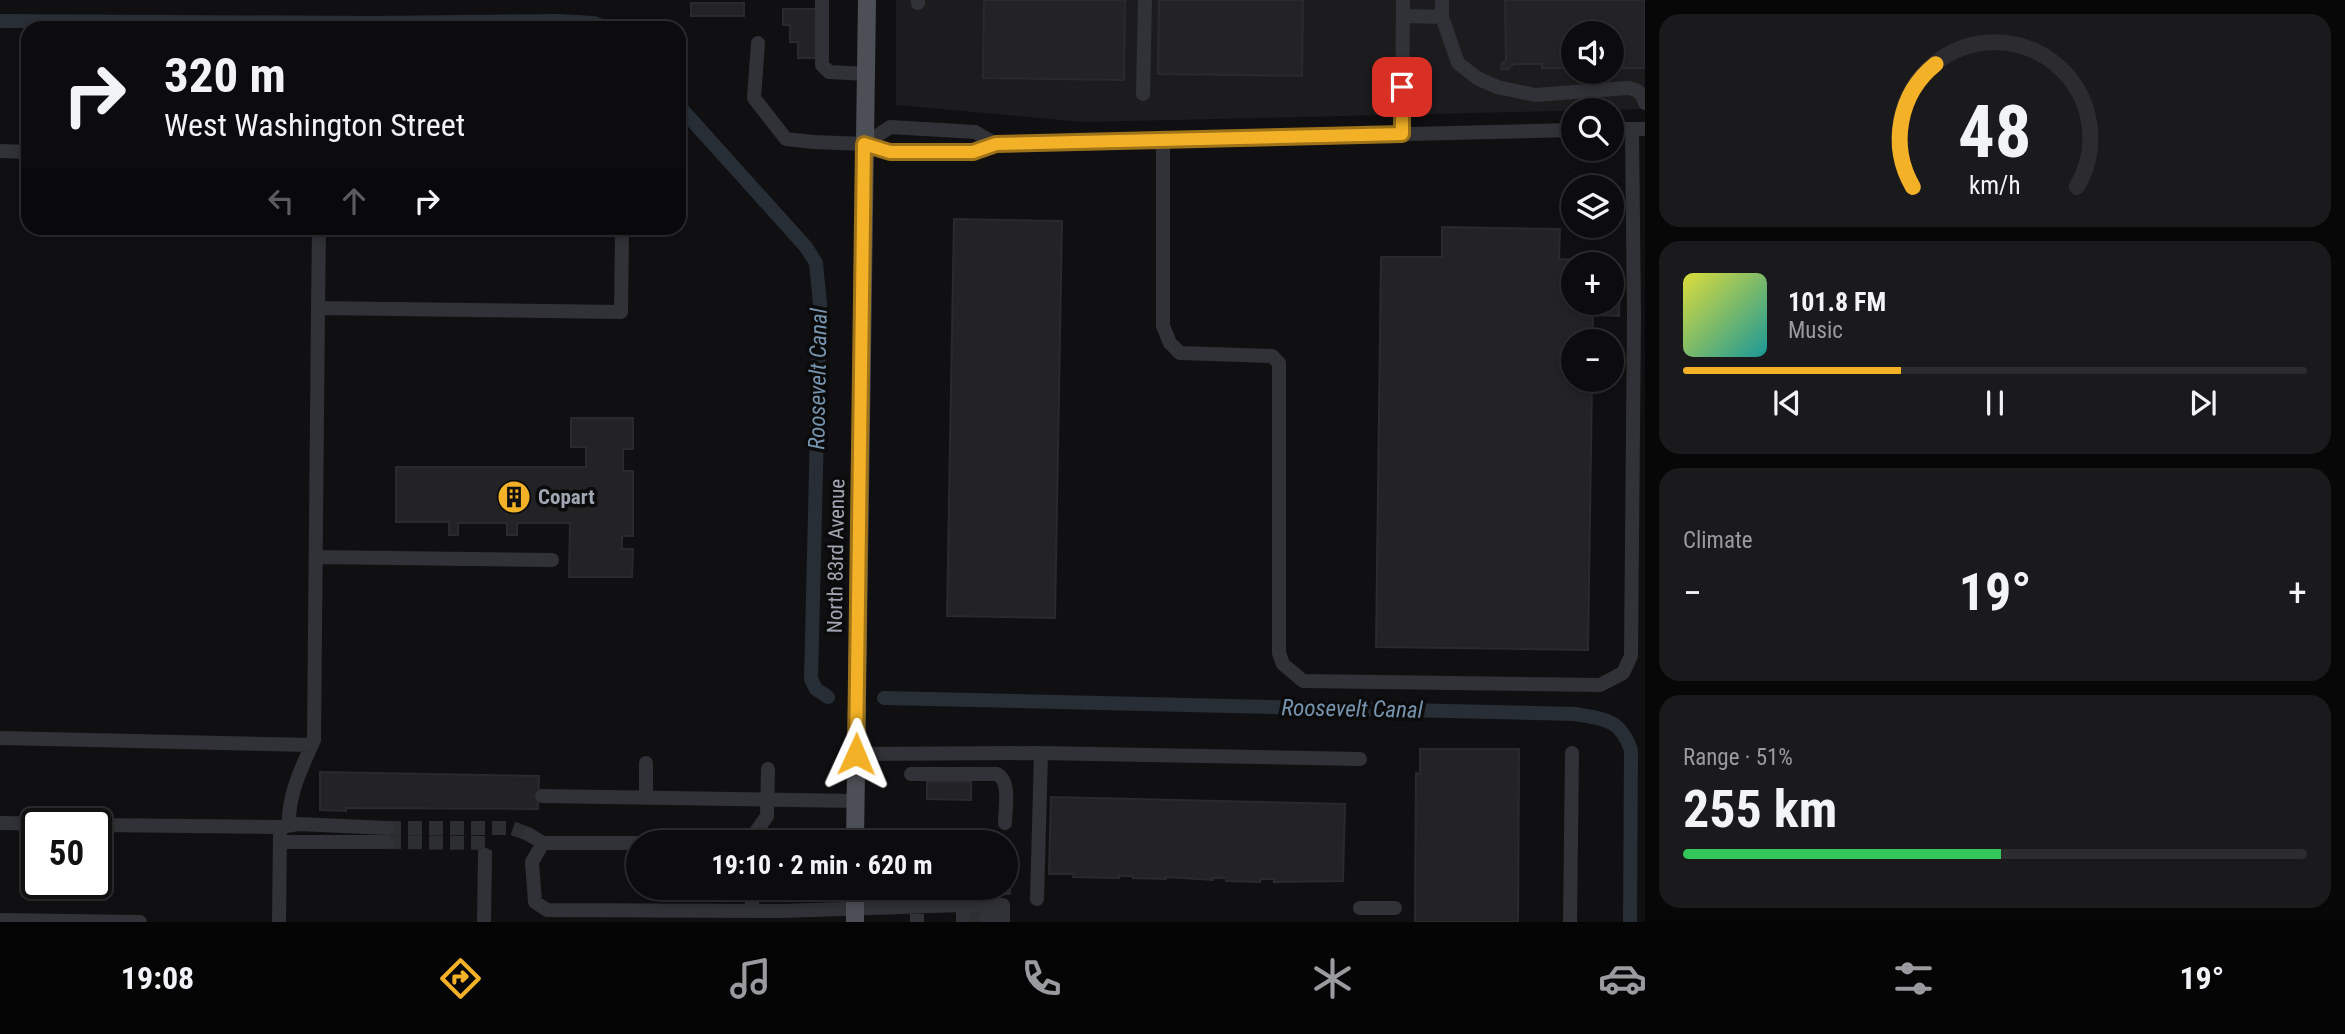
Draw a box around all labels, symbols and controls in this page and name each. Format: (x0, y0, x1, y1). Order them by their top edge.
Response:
map controls (1561, 21, 1624, 392)
button: sound (1561, 21, 1624, 84)
text: 320 m (164, 47, 286, 104)
icon: right (49, 49, 140, 140)
pin (1372, 57, 1432, 117)
icon: arrive (1383, 68, 1421, 106)
text: 48 (1958, 89, 2032, 175)
button: search (1561, 98, 1624, 161)
text: West Washington Street (164, 106, 465, 144)
text: km/h (1969, 170, 2021, 199)
button: layers (1561, 175, 1624, 238)
icon: left (262, 182, 300, 220)
icon: ahead (335, 182, 373, 220)
icon: right (408, 182, 446, 220)
button: + (1561, 252, 1624, 315)
text: 101.8 FM (1788, 287, 1886, 317)
water label: Roosevelt Canal (803, 307, 833, 450)
text: Music (1788, 317, 1843, 344)
button: − (1561, 329, 1624, 392)
icon: previous (1768, 384, 1806, 422)
icon: pause (1976, 384, 2014, 422)
icon: next (2184, 384, 2222, 422)
building icon: Copart (495, 478, 533, 516)
street label: North 83rd Avenue (823, 479, 849, 633)
place label: Copart (538, 485, 595, 509)
text: Climate (1683, 527, 1753, 554)
text: 19° (1959, 562, 2031, 623)
text: − (1683, 571, 1702, 615)
text: + (2288, 571, 2307, 615)
water label: Roosevelt Canal (1281, 694, 1424, 724)
position arrow (819, 717, 893, 791)
text: Range · 51% (1683, 744, 1793, 771)
text: 255 km (1683, 779, 1837, 840)
speed limit sign: 50 (21, 808, 112, 899)
text: 19:10 · 2 min · 620 m (712, 850, 932, 880)
icon: directions (436, 954, 485, 1003)
icon: music (726, 954, 775, 1003)
icon: phone (1017, 954, 1066, 1003)
icon: climate (1308, 954, 1357, 1003)
icon: car (1598, 954, 1647, 1003)
icon: filters (1889, 954, 1938, 1003)
text: 19:08 (121, 959, 194, 997)
text: 19° (2179, 959, 2224, 997)

